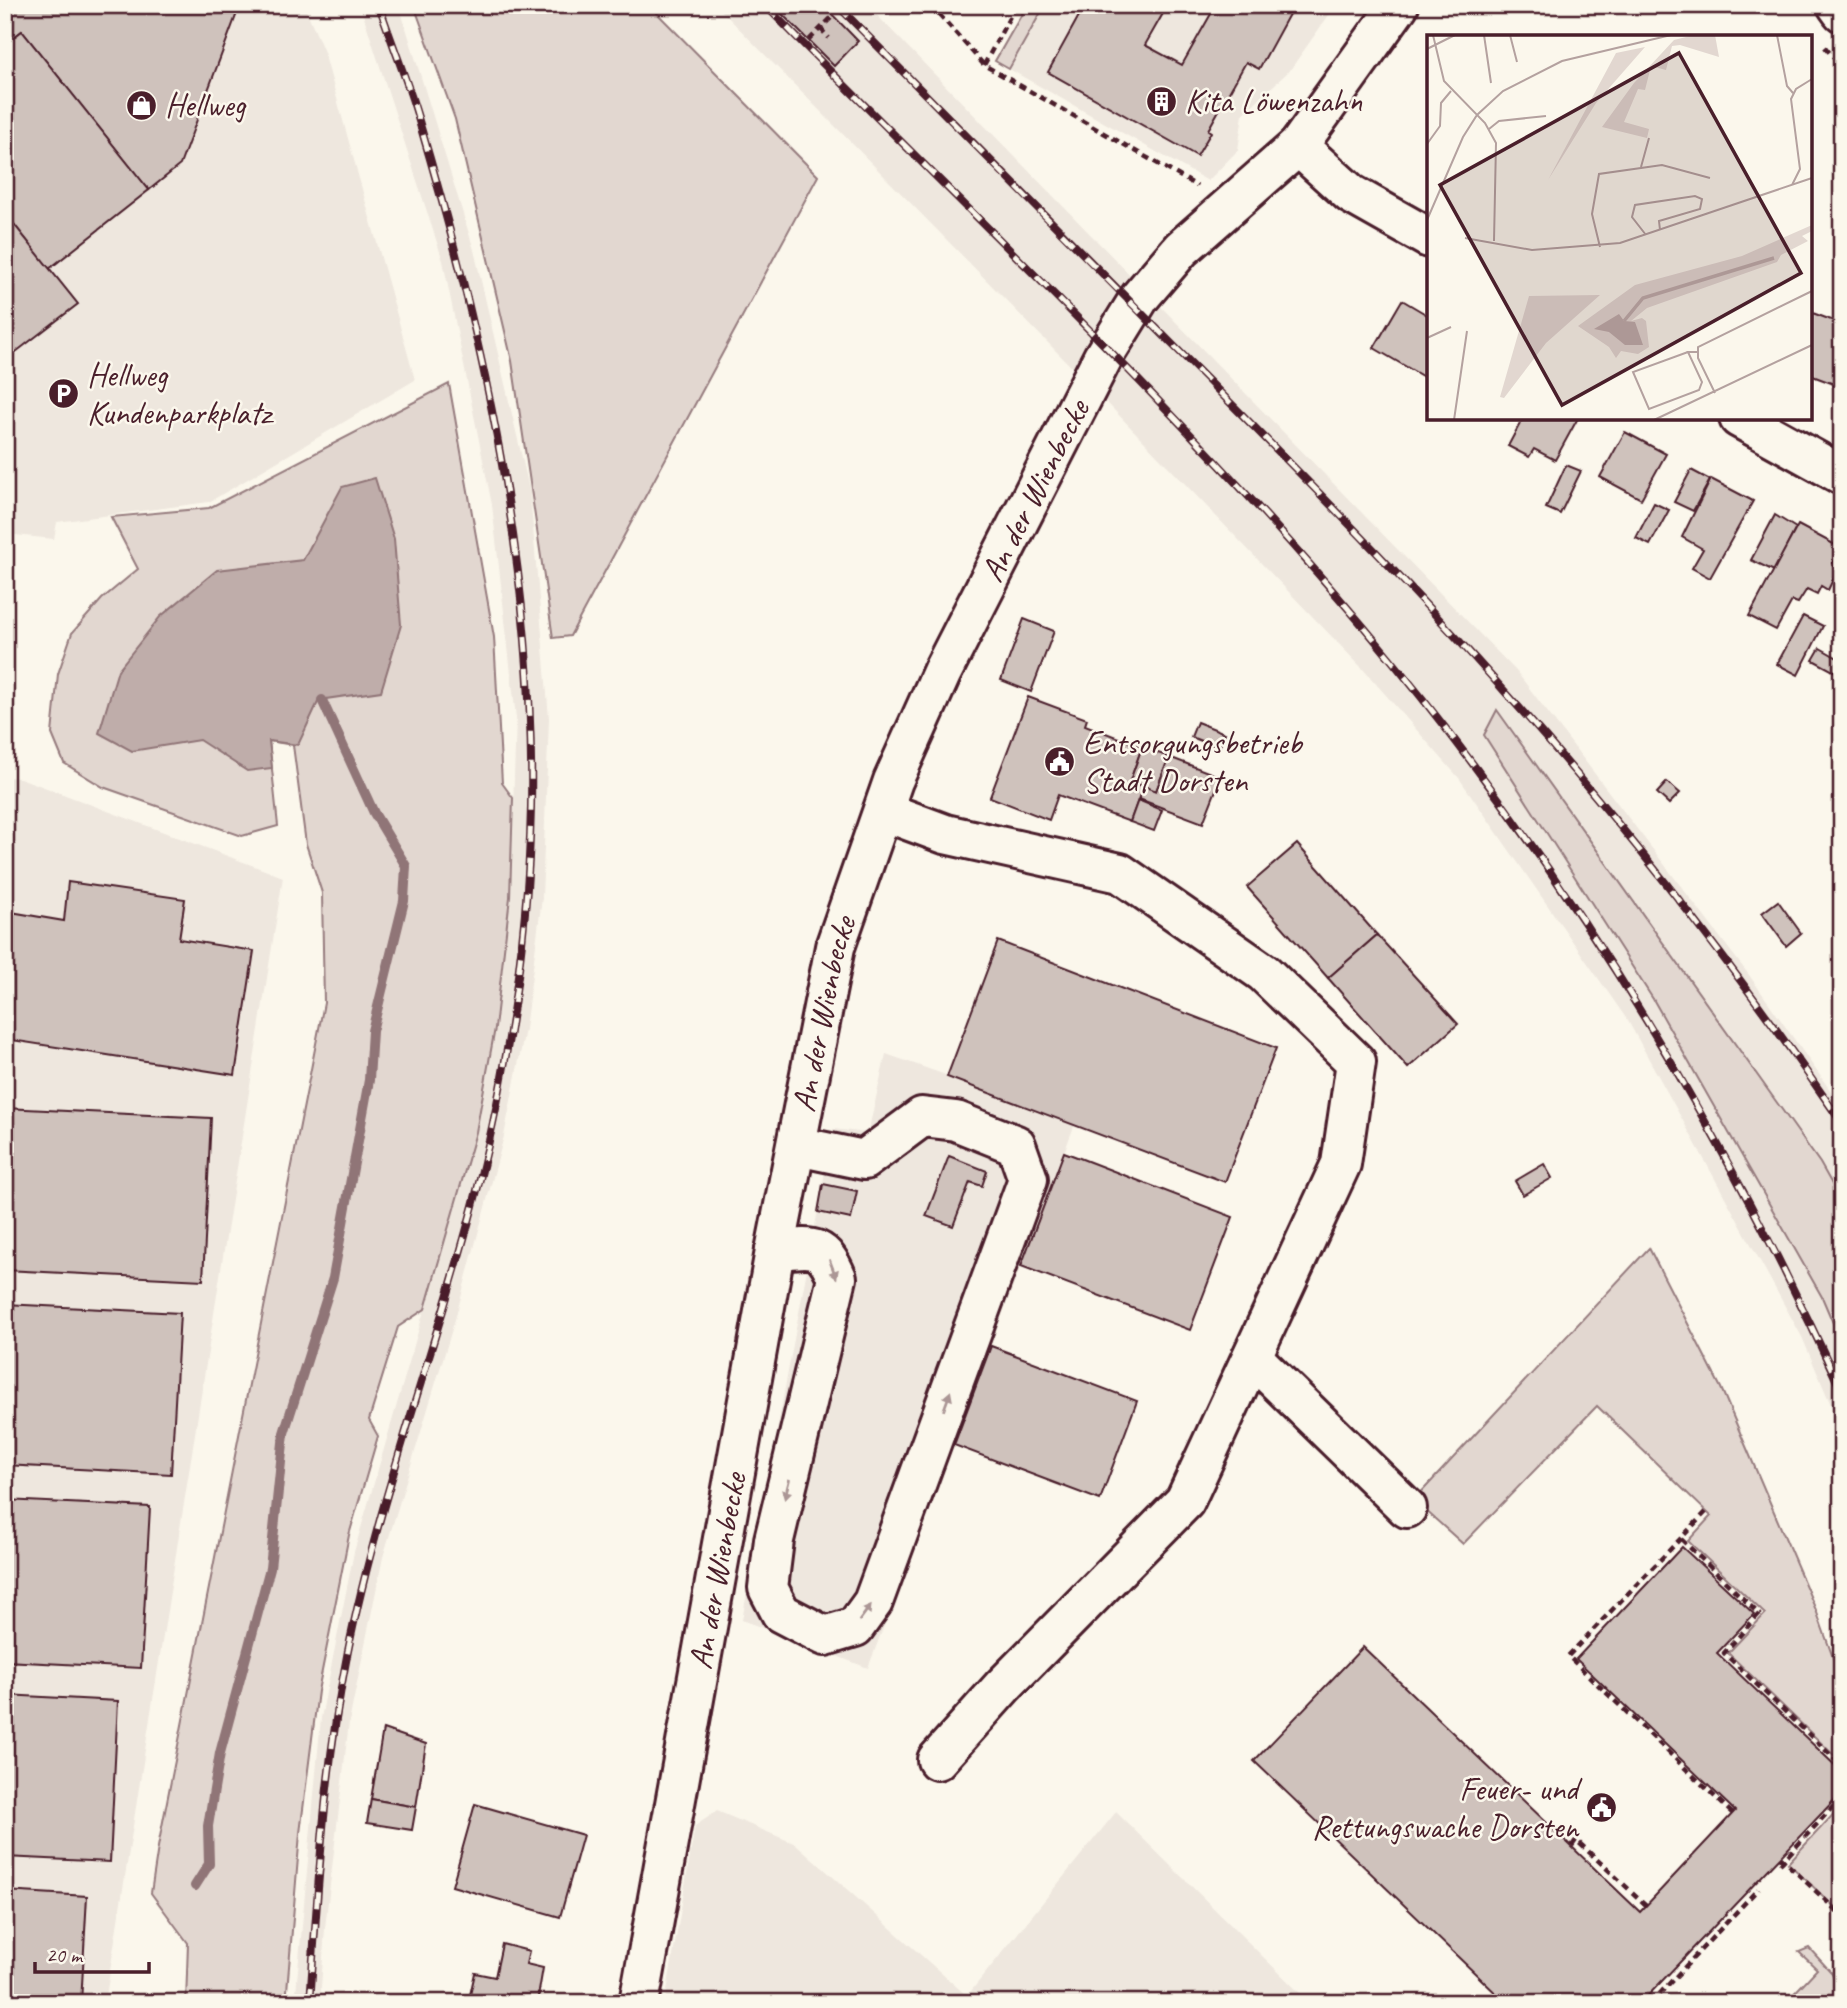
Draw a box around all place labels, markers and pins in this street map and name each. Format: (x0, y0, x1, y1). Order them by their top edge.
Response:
place label: Kita Löwenzahn (1185, 80, 1362, 122)
place label: Hellweg (165, 84, 247, 126)
building icon: Kita Löwenzahn (1145, 84, 1179, 118)
shop icon: Hellweg (125, 88, 159, 122)
place label: Hellweg Kundenparkplatz (87, 354, 274, 434)
parking icon: Hellweg Kundenparkplatz (47, 377, 81, 411)
place label: Entsorgungsbetrieb Stadt Dorsten (1083, 722, 1304, 802)
public building icon: Entsorgungsbetrieb Stadt Dorsten (1043, 745, 1077, 779)
place label: Feuer- und Rettungswache Dorsten (1312, 1768, 1583, 1848)
public building icon: Feuer- und Rettungswache Dorsten (1584, 1791, 1618, 1825)

